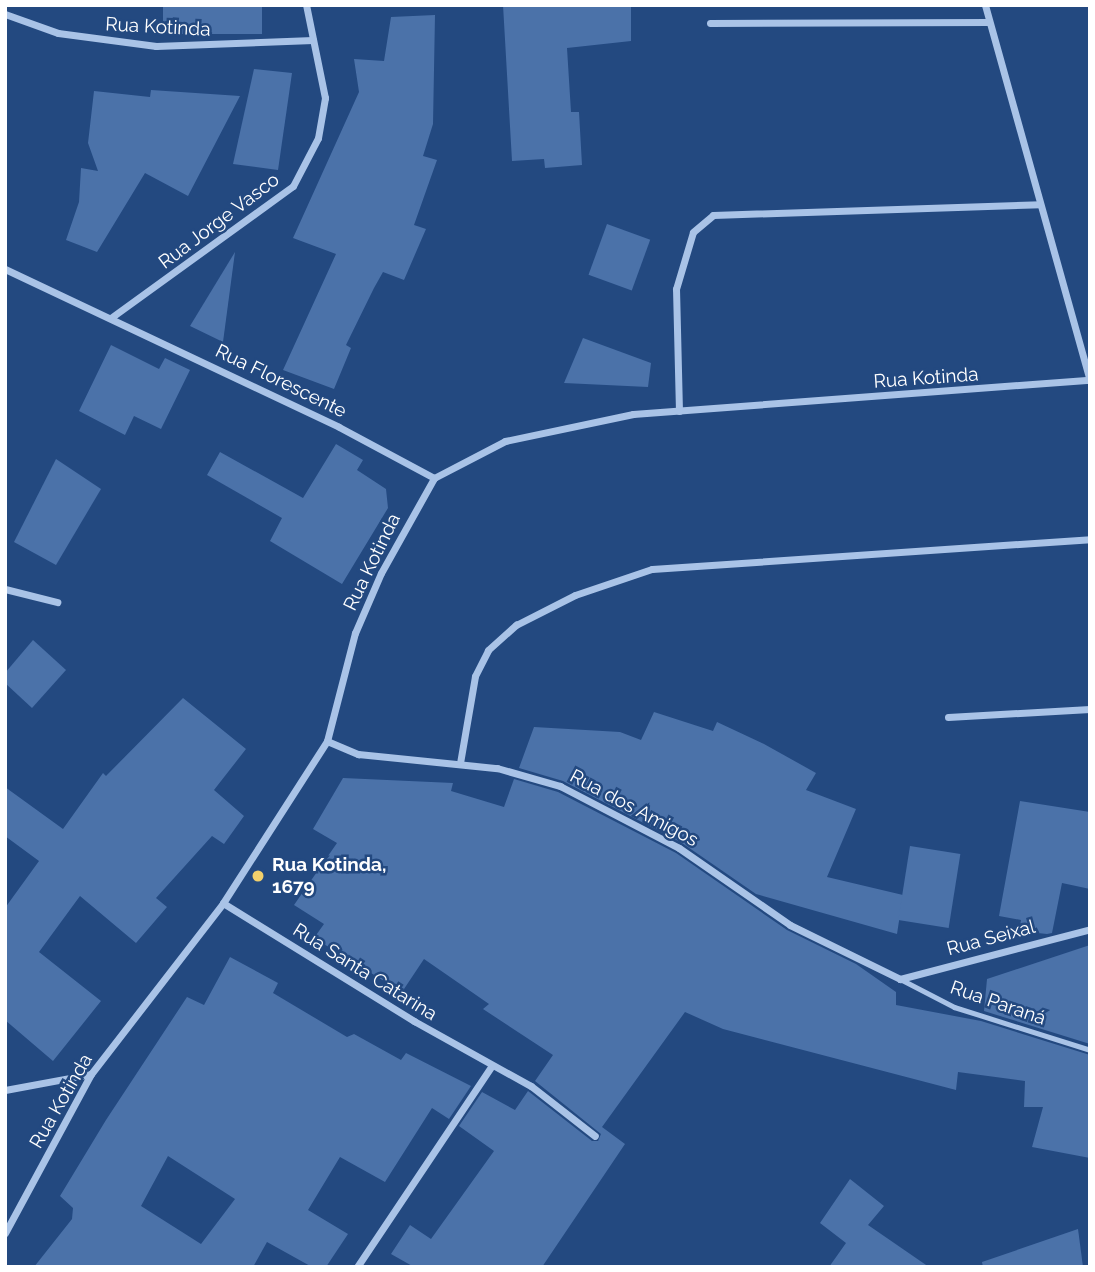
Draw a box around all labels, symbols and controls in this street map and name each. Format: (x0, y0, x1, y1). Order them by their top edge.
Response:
street label: Rua Kotinda (105, 13, 211, 41)
street label: Rua Jorge Vasco (154, 168, 284, 274)
street label: Rua Florescente (212, 339, 350, 423)
street label: Rua Kotinda (873, 363, 979, 393)
street label: Rua Kotinda (339, 510, 405, 614)
street label: Rua dos Amigos (566, 764, 702, 852)
place label: Rua Kotinda, 1679 (272, 854, 386, 898)
marker: Rua Kotinda, 1679 (250, 868, 266, 884)
street label: Rua Seixal (944, 915, 1038, 961)
street label: Rua Santa Catarina (289, 918, 441, 1026)
street label: Rua Paraná (947, 976, 1049, 1030)
street label: Rua Kotinda (25, 1050, 97, 1152)

